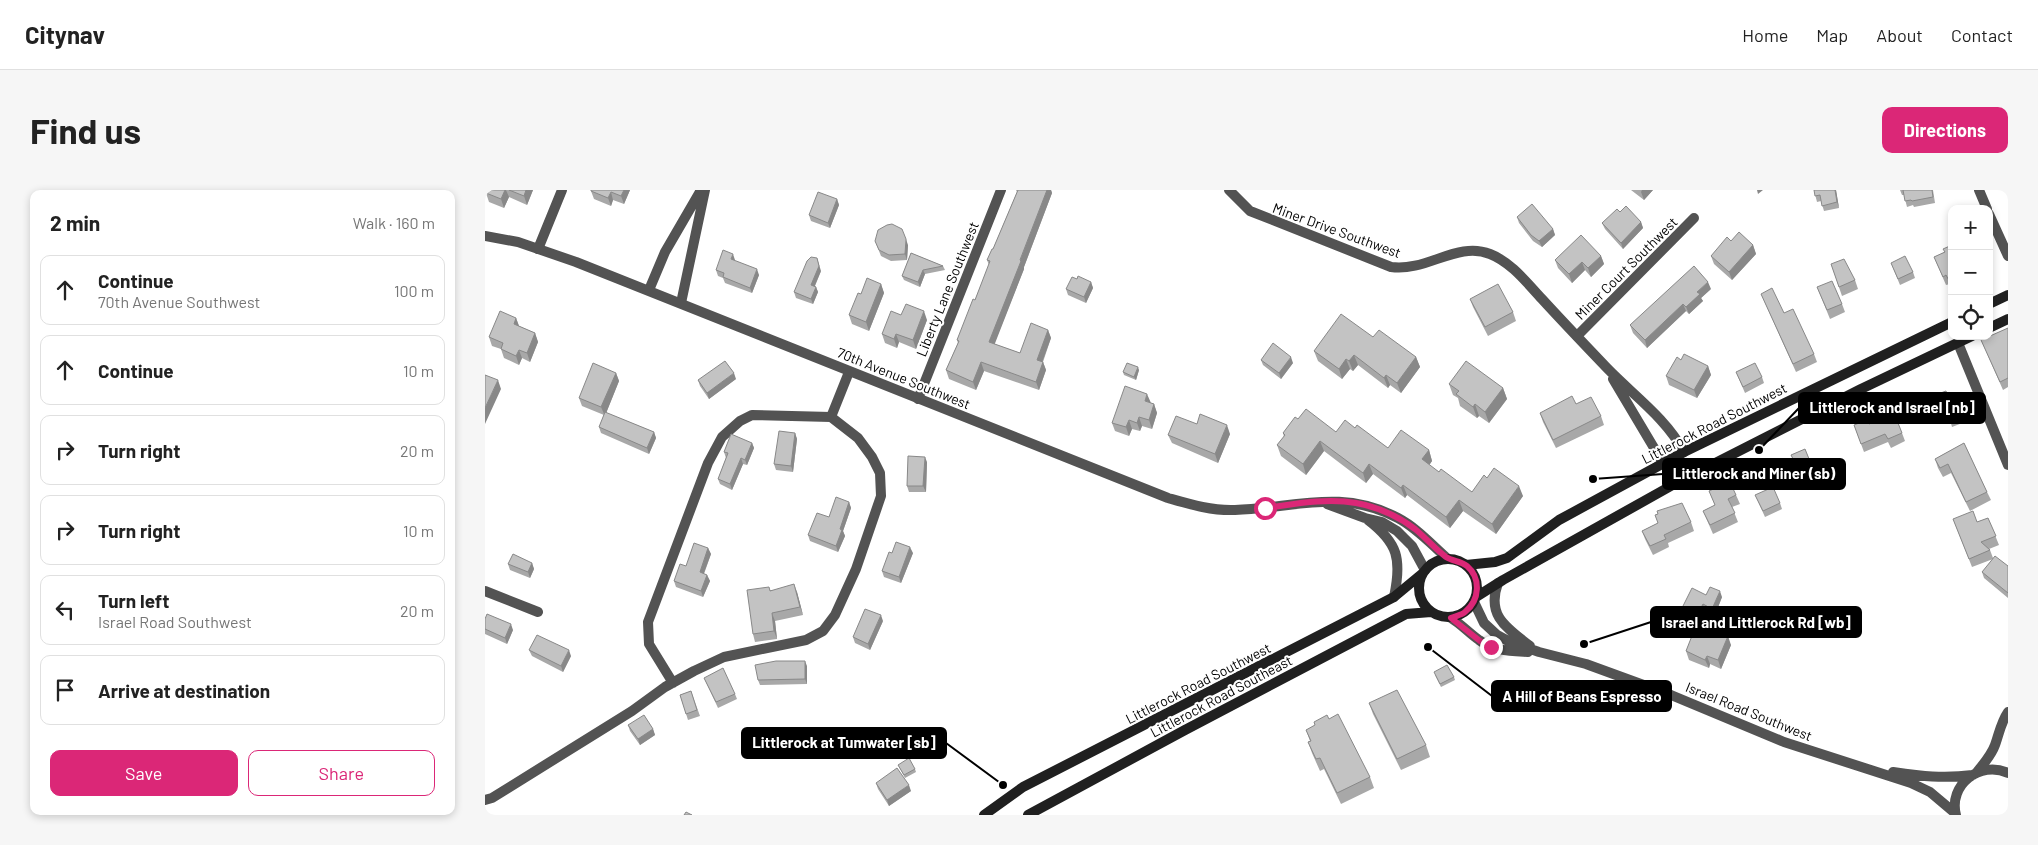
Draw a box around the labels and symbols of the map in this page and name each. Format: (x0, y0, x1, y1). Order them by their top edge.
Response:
street label: Miner Drive Southwest (1271, 199, 1403, 261)
street label: Miner Court Southwest (1571, 213, 1681, 323)
street label: Liberty Lane Southwest (912, 219, 982, 359)
street label: 70th Avenue Southwest (835, 344, 973, 412)
street label: Littlerock Road Southwest (1639, 379, 1789, 467)
callout: Littlerock and Israel [nb] (1799, 393, 1985, 423)
text: Littlerock and Israel [nb] (1809, 398, 1975, 416)
callout: Littlerock and Miner (sb) (1663, 459, 1845, 489)
text: Littlerock and Miner (sb) (1673, 464, 1836, 482)
route start (1254, 497, 1277, 520)
callout: Israel and Littlerock Rd [wb] (1651, 607, 1861, 637)
text: Israel and Littlerock Rd [wb] (1661, 613, 1851, 631)
route end (1480, 636, 1503, 659)
street label: Littlerock Road Southwest (1123, 639, 1273, 727)
street label: Littlerock Road Southeast (1147, 651, 1295, 741)
street label: Israel Road Southwest (1683, 678, 1815, 744)
callout: A Hill of Beans Espresso (1492, 681, 1671, 711)
text: A Hill of Beans Espresso (1502, 687, 1662, 705)
callout: Littlerock at Tumwater [sb] (742, 728, 946, 758)
text: Littlerock at Tumwater [sb] (752, 733, 936, 751)

